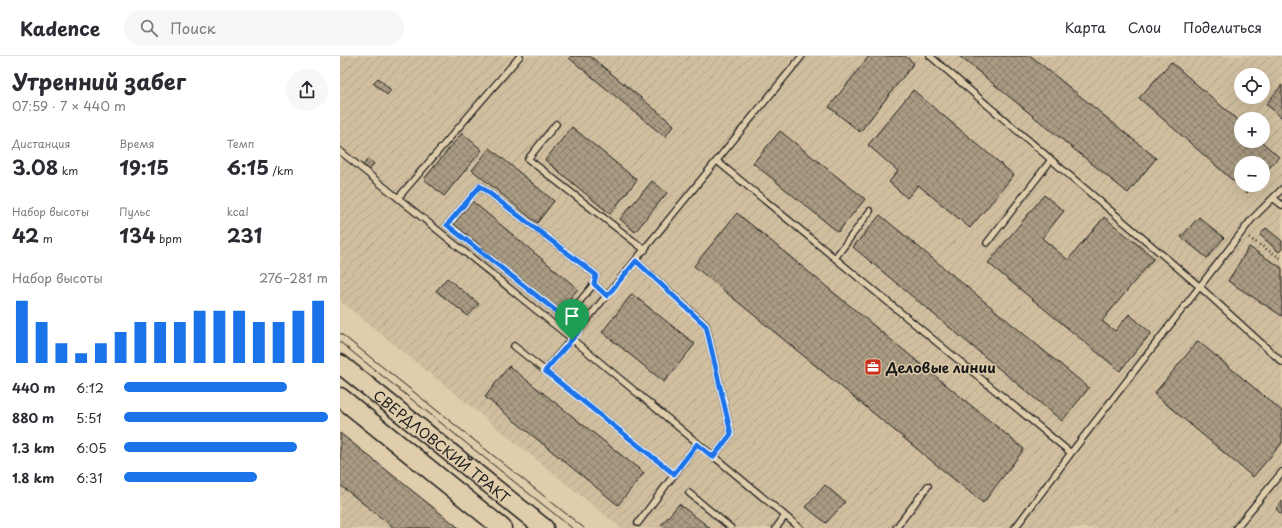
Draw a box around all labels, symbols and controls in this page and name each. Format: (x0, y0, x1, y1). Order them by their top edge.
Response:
search box (124, 10, 404, 46)
text: Kadence (20, 14, 100, 42)
text: Поиск (170, 16, 216, 39)
icon: search (138, 17, 160, 39)
text: Карта (1065, 17, 1106, 38)
text: Слои (1128, 17, 1161, 38)
text: Поделиться (1183, 17, 1262, 38)
text: Утренний забег (12, 64, 186, 97)
map controls (1234, 68, 1270, 192)
button: locate (1234, 68, 1270, 104)
button: share (286, 69, 328, 111)
text: 07:59 · 7 × 440 m (12, 96, 126, 115)
button: + (1234, 112, 1270, 148)
text: Дистанция (12, 135, 70, 152)
text: Время (119, 135, 154, 152)
text: Темп (227, 135, 254, 152)
text: 3.08 (12, 152, 58, 182)
text: 19:15 (119, 152, 169, 182)
text: 6:15 (227, 152, 269, 182)
button: − (1234, 156, 1270, 192)
text: km (58, 162, 78, 179)
text: /km (269, 162, 294, 179)
text: Набор высоты (12, 203, 89, 220)
text: Пульс (119, 203, 150, 220)
text: kcal (227, 203, 249, 220)
text: 42 (12, 220, 39, 250)
text: 134 (119, 220, 156, 250)
text: 231 (227, 220, 262, 250)
text: m (39, 230, 53, 247)
text: bpm (156, 230, 182, 247)
text: Набор высоты (12, 268, 103, 287)
text: 276–281 m (259, 268, 328, 287)
pin (555, 299, 589, 340)
icon: arrive (561, 305, 583, 327)
office icon: Деловые линии (863, 357, 883, 377)
place label: Деловые линии (885, 357, 996, 378)
text: 440 m (12, 378, 55, 397)
text: 6:12 (76, 378, 104, 397)
street label: СВЕРДЛОВСКИЙ ТРАКТ (369, 385, 515, 508)
text: 880 m (12, 408, 54, 427)
text: 5:51 (76, 408, 102, 427)
text: 1.3 km (12, 438, 55, 457)
text: 6:05 (76, 438, 107, 457)
text: 1.8 km (12, 468, 54, 487)
text: 6:31 (76, 468, 102, 487)

